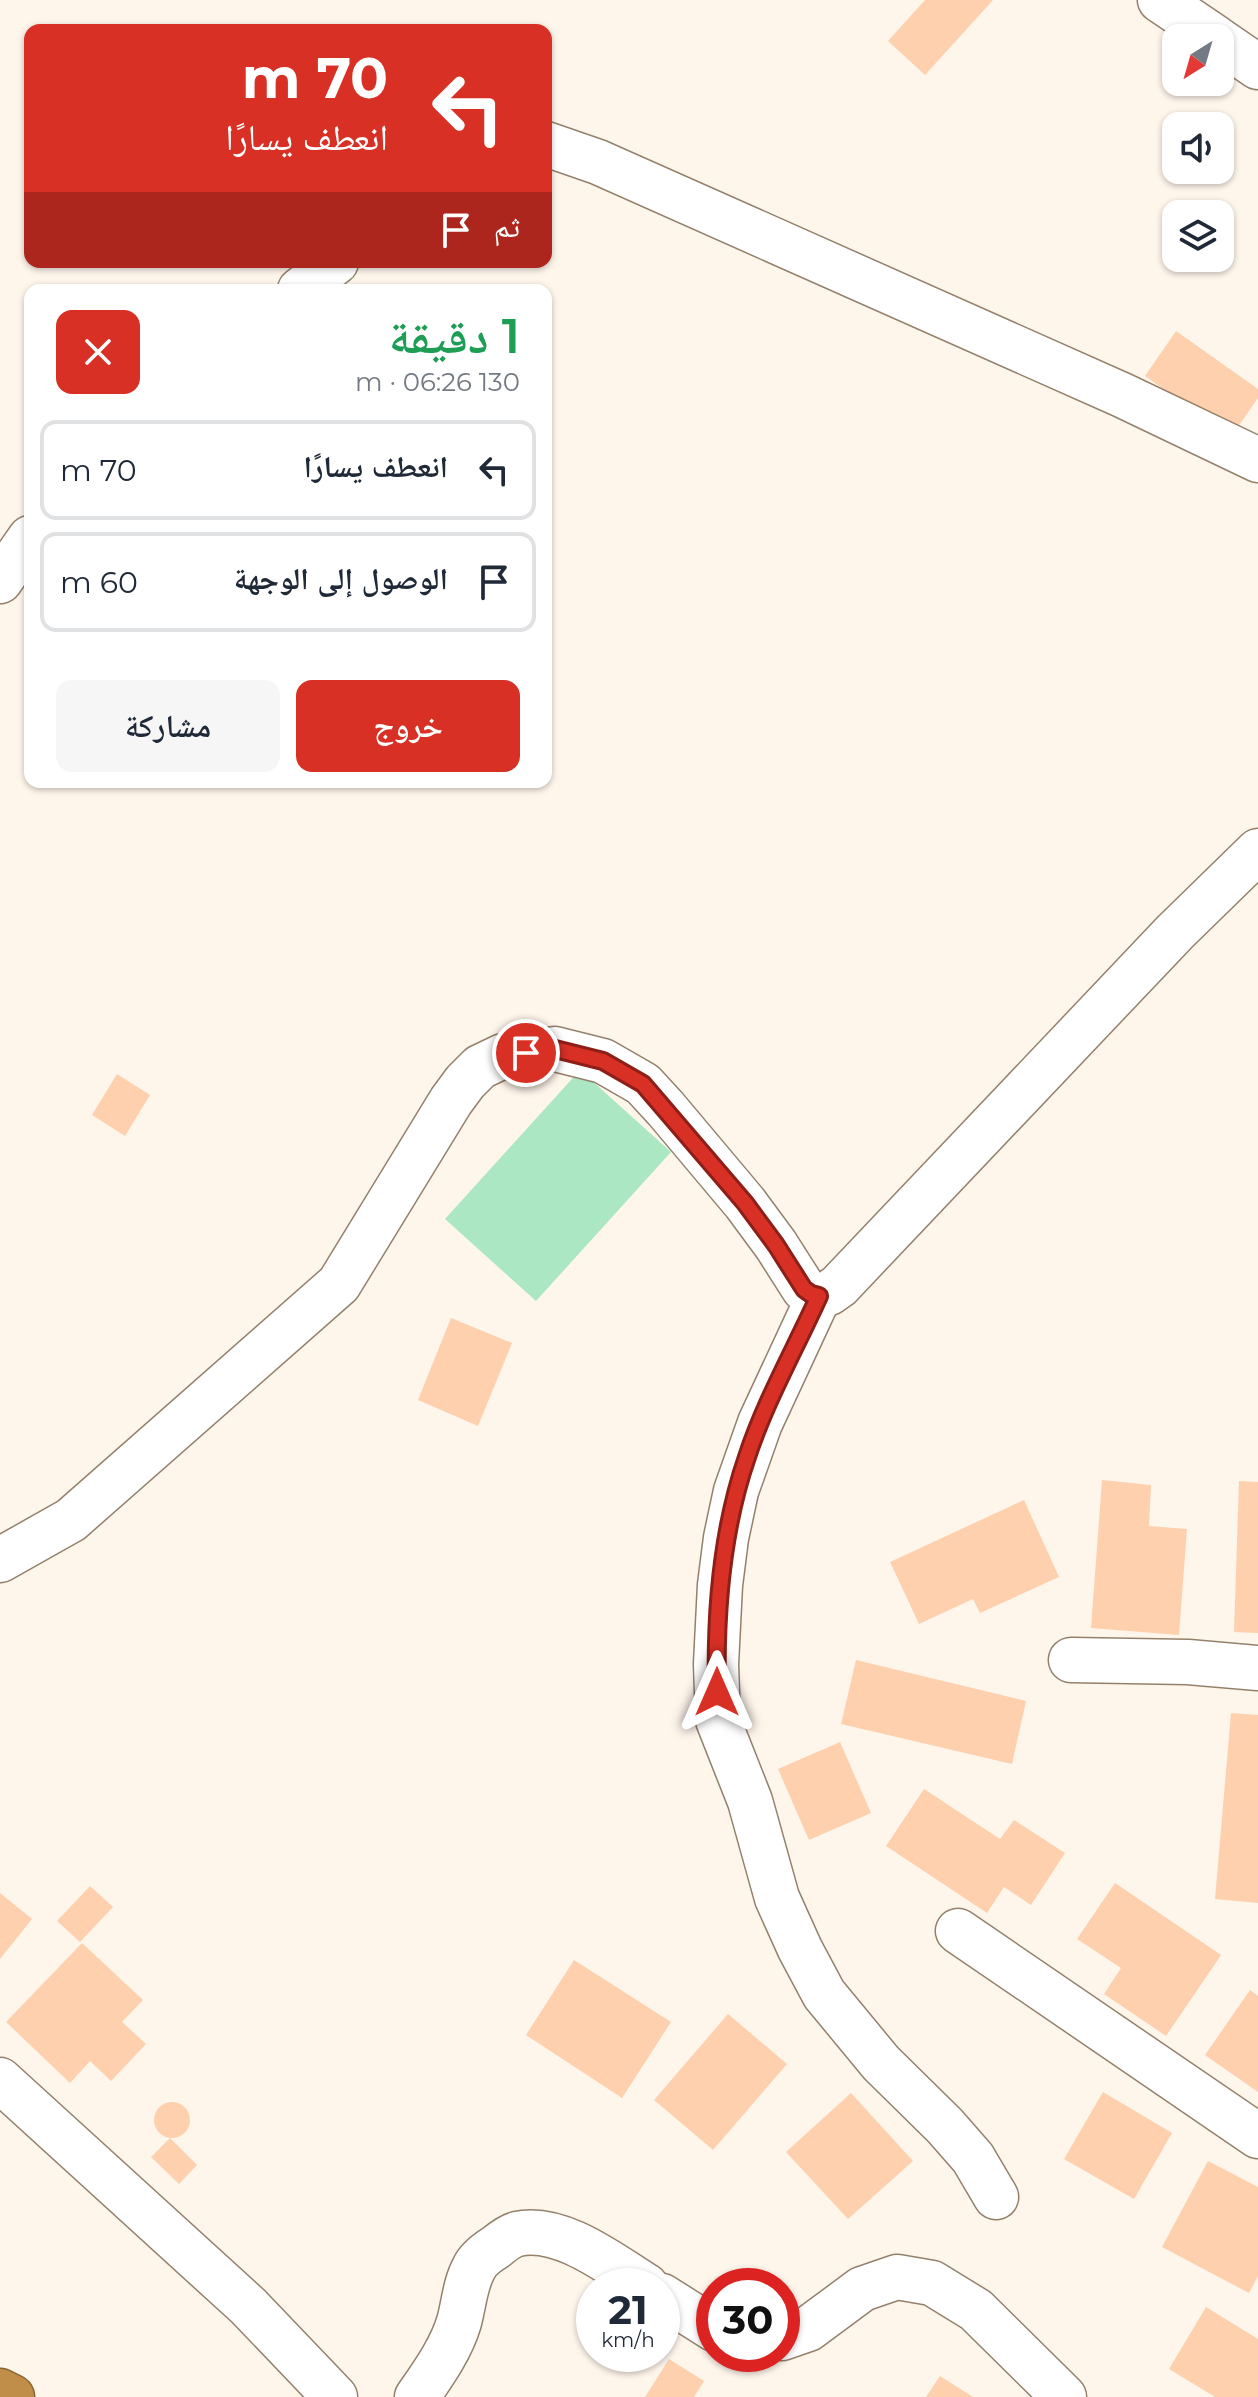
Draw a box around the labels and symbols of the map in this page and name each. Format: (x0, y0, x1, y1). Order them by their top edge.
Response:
north arrow (1162, 24, 1234, 96)
pin (492, 1019, 560, 1087)
position arrow (675, 1650, 759, 1734)
speed limit sign: 30 (696, 2268, 800, 2372)

